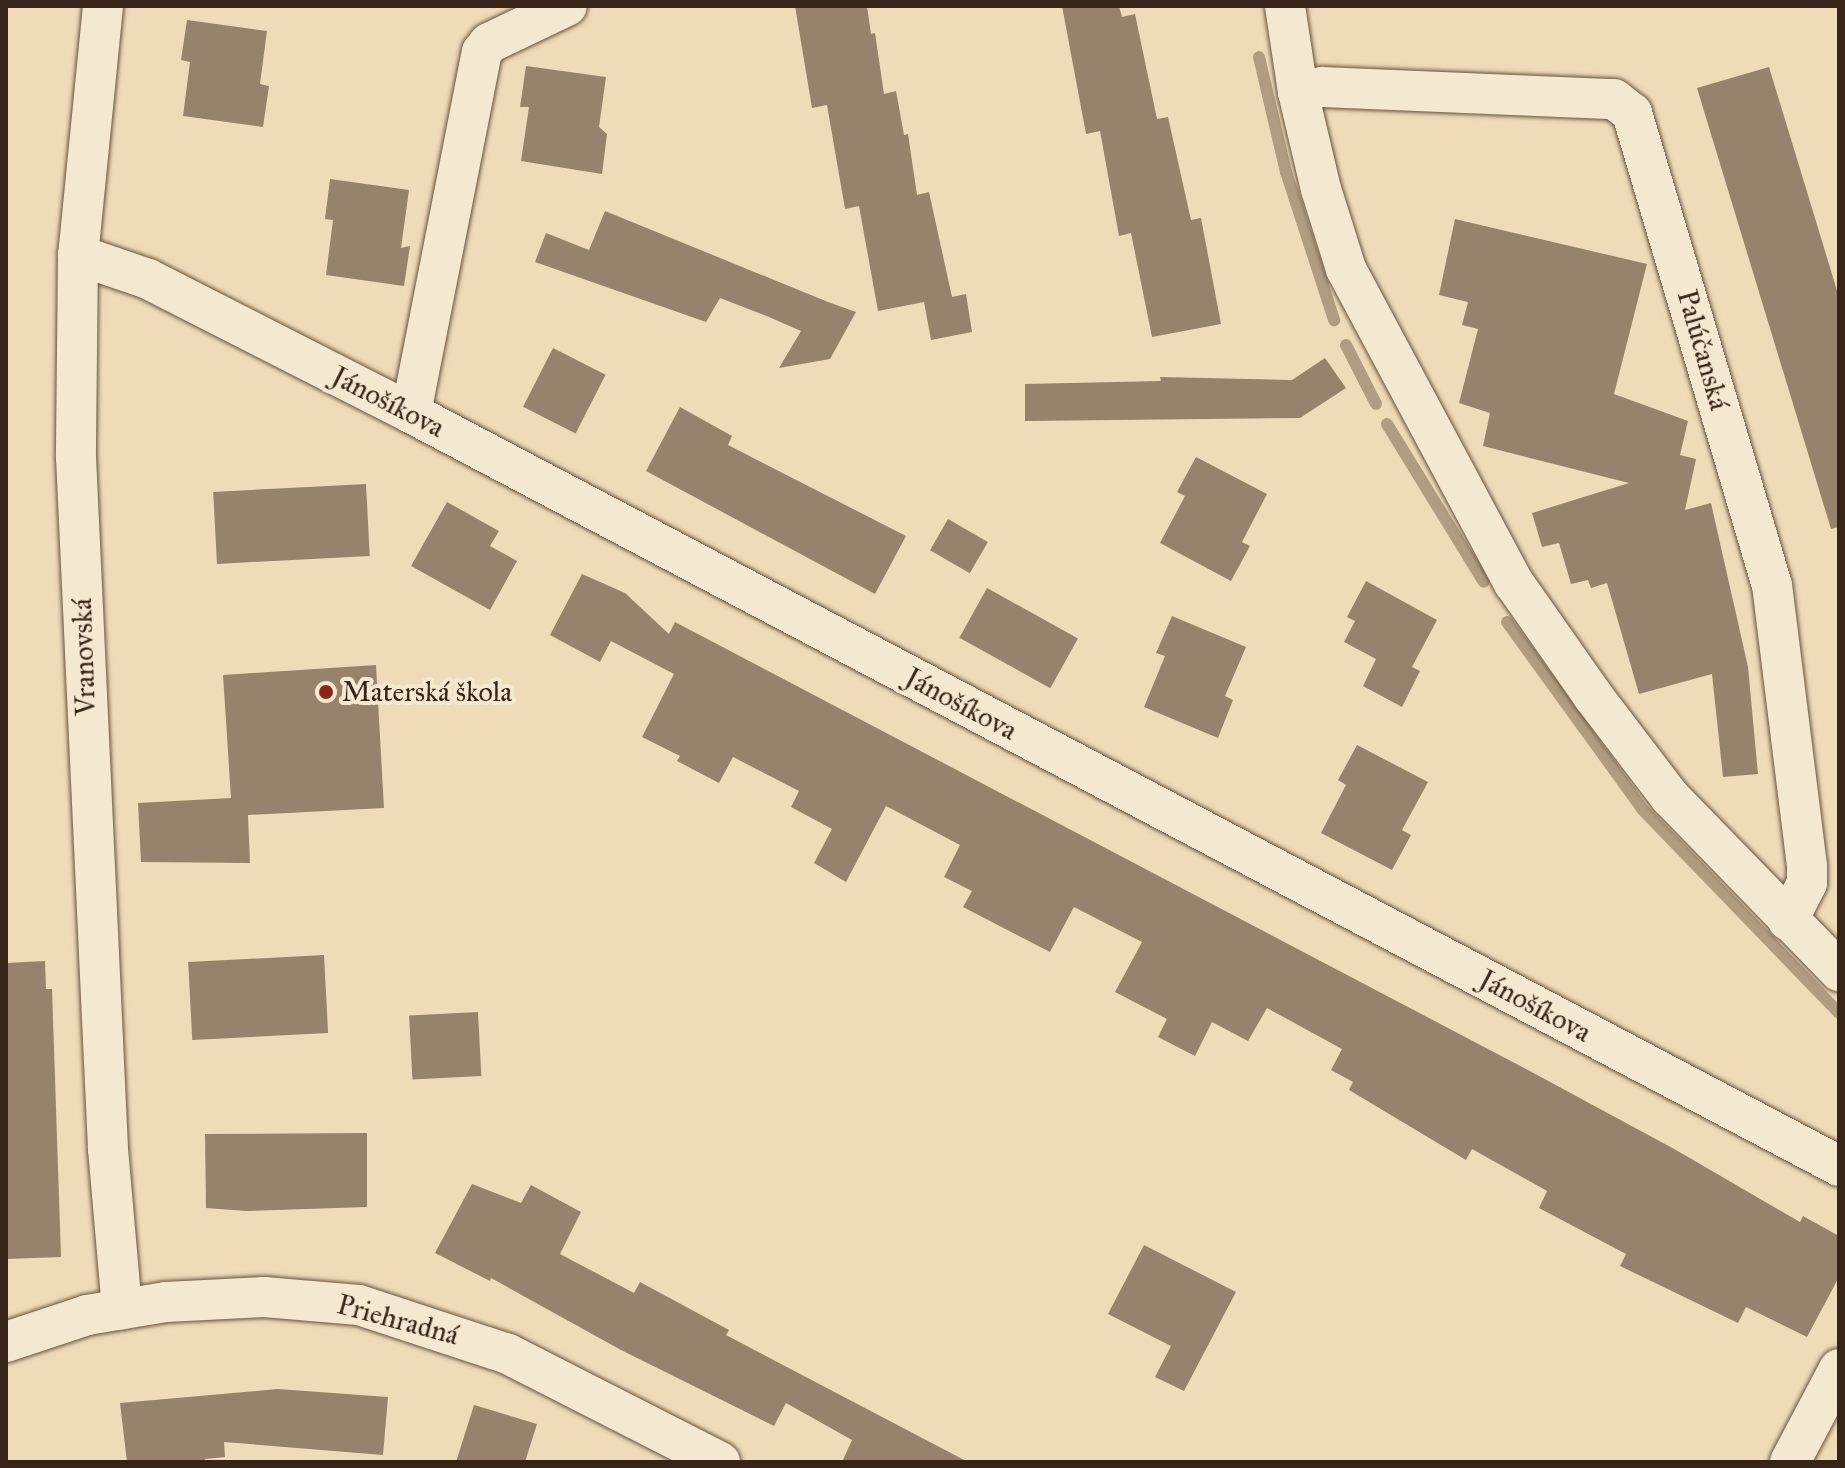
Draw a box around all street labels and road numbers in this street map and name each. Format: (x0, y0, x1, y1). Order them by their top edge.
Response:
street label: Palúčanská (1670, 286, 1736, 414)
street label: Jánošíkova (326, 359, 450, 445)
street label: Vranovská (65, 598, 103, 716)
street label: Jánošíkova (899, 661, 1023, 747)
street label: Jánošíkova (1473, 963, 1597, 1049)
street label: Priehradná (334, 1288, 462, 1352)

